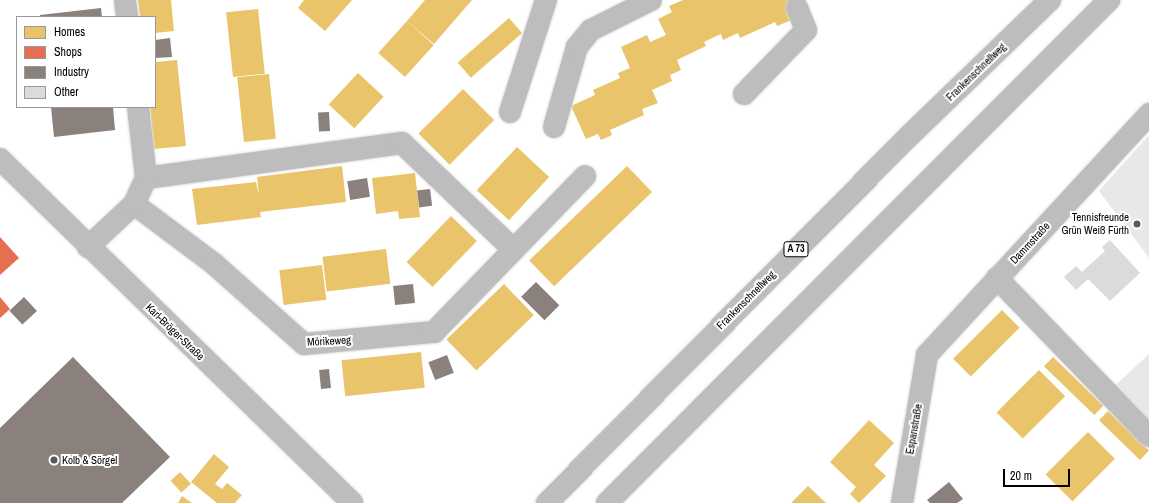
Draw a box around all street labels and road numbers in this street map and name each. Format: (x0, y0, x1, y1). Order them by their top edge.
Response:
street label: Frankenschnellweg (943, 40, 1009, 104)
street label: Dammstraße (1007, 219, 1053, 267)
road number: A 73 (783, 241, 809, 257)
street label: Frankenschnellweg (714, 268, 778, 332)
street label: Karl-Bröger-Straße (143, 301, 207, 363)
street label: Mörikeweg (307, 333, 351, 349)
street label: Espanstraße (903, 403, 925, 455)

